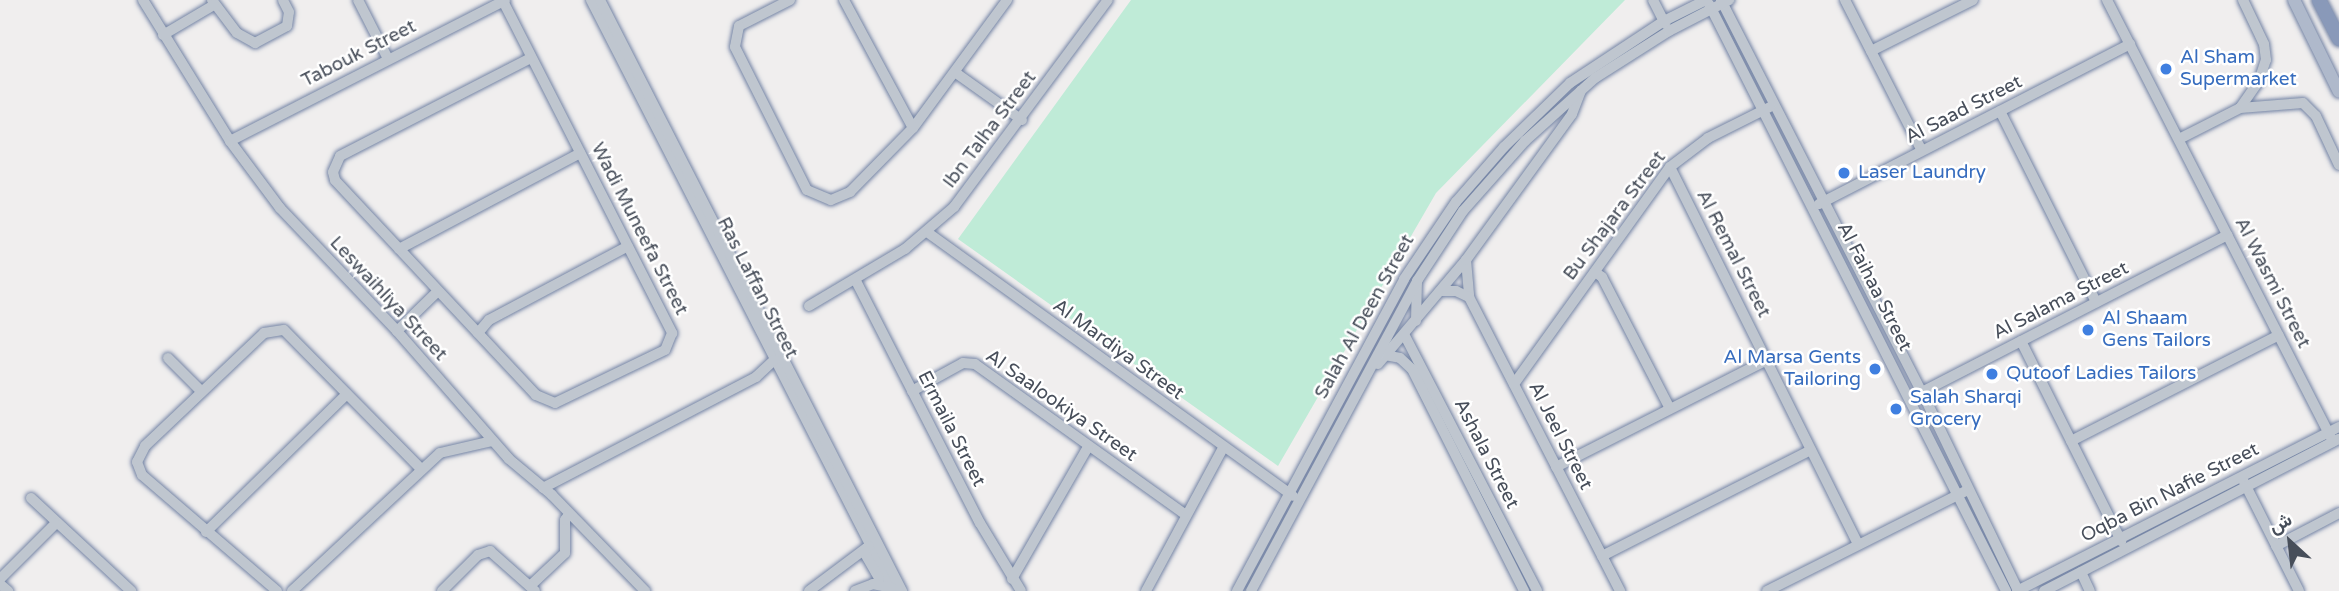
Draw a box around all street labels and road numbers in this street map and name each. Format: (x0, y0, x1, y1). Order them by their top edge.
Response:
street label: Tabouk Street (298, 15, 420, 93)
street label: Ibn Talha Street (939, 67, 1041, 193)
street label: Al Saad Street (1902, 71, 2026, 149)
street label: Wadi Muneefa Street (586, 139, 692, 319)
street label: Bu Shajara Street (1559, 147, 1671, 285)
street label: Al Remal Street (1691, 186, 1775, 322)
street label: Ras Laffan Street (712, 214, 802, 362)
street label: Al Wasmi Street (2229, 214, 2315, 352)
street label: Al Faihaa Street (1832, 219, 1916, 355)
street label: Salah Al Deen Street (1310, 231, 1420, 403)
street label: Leswaihliya Street (324, 232, 452, 366)
street label: Al Salama Street (1989, 257, 2133, 345)
street label: Al Mardiya Street (1048, 295, 1188, 405)
street label: Al Saalookiya Street (981, 345, 1141, 467)
street label: Ermaila Street (912, 367, 990, 491)
street label: Al Jeel Street (1523, 378, 1597, 494)
street label: Ashala Street (1449, 395, 1523, 513)
street label: Oqba Bin Nafie Street (2077, 438, 2263, 548)

